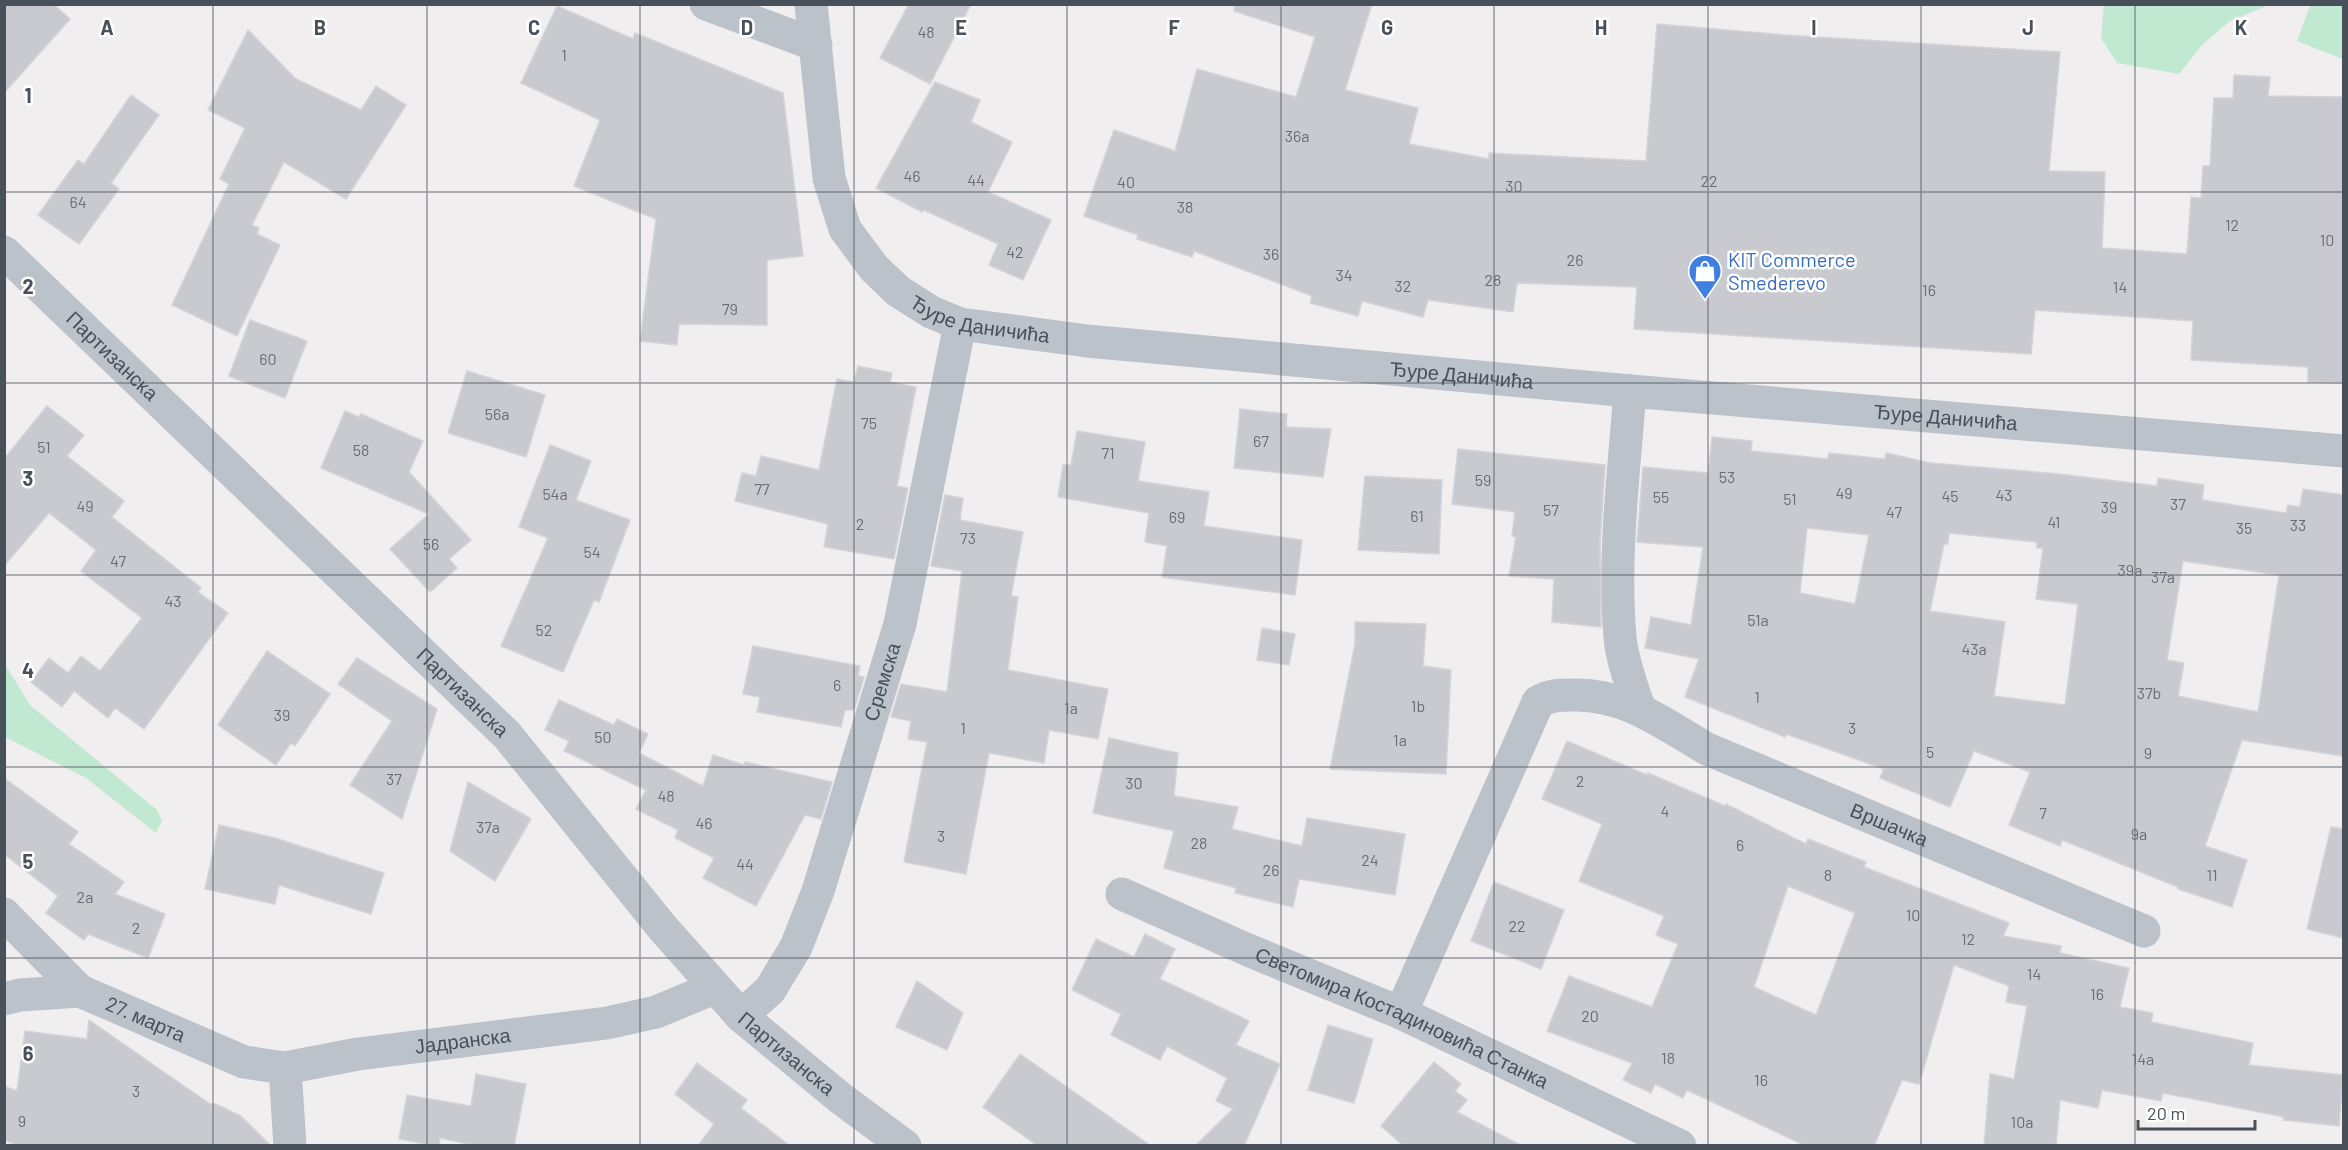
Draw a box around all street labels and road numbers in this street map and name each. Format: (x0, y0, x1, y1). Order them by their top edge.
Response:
street label: Ђуре Даничића (906, 289, 1052, 347)
street label: Партизанска (62, 306, 164, 405)
street label: Ђуре Даничића (1389, 356, 1535, 393)
street label: Ђуре Даничића (1873, 399, 2019, 435)
street label: Сремска (858, 639, 905, 724)
street label: Партизанска (412, 642, 515, 742)
street label: Вршачка (1847, 797, 1933, 851)
street label: Светомира Костадиновића Станка (1252, 941, 1553, 1093)
street label: 27. марта (102, 991, 190, 1047)
street label: Партизанска (734, 1006, 841, 1100)
street label: Јадранска (413, 1022, 513, 1058)

